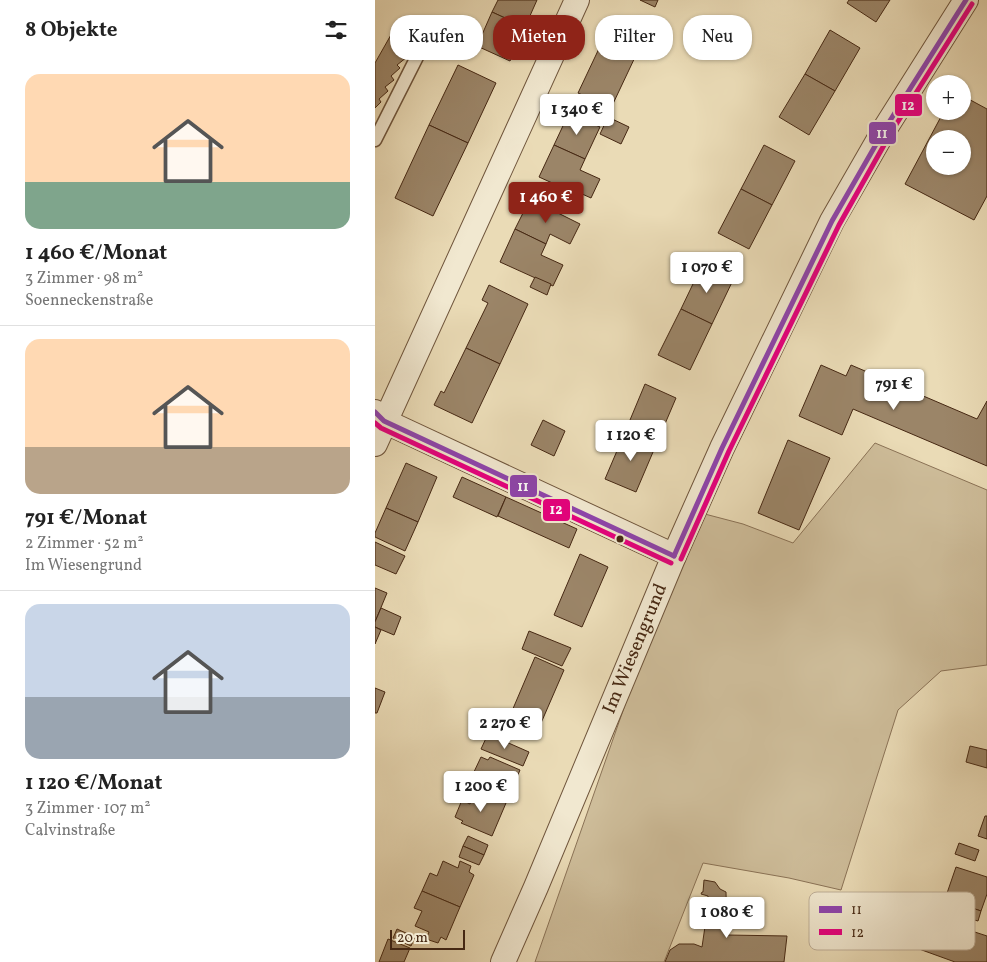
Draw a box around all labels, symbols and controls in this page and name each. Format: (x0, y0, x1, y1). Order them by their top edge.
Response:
chip: Kaufen (390, 15, 483, 60)
chip: Mieten (493, 15, 585, 60)
chip: Filter (595, 15, 673, 60)
chip: Neu (683, 15, 752, 60)
text: 8 Objekte (25, 16, 117, 45)
icon: filters (322, 16, 350, 44)
map controls (926, 75, 971, 175)
button: + (926, 75, 971, 120)
line badge: 12 (894, 93, 923, 117)
pin: 1 340 € (531, 94, 623, 136)
text: 12 (902, 97, 914, 116)
text: 1 340 € (551, 99, 603, 121)
icon: home (143, 106, 233, 196)
line badge: 11 (868, 121, 897, 145)
text: 11 (876, 125, 888, 144)
button: − (926, 130, 971, 175)
pin: 1 460 € (500, 182, 592, 224)
text: 1 460 € (520, 187, 572, 209)
text: 1 460 €/Monat (25, 239, 167, 268)
pin: 1 070 € (661, 252, 753, 294)
text: 1 070 € (681, 257, 733, 279)
text: 3 Zimmer · 98 m² (25, 268, 143, 290)
text: Soenneckenstraße (25, 290, 153, 312)
pin: 791 € (859, 368, 929, 411)
icon: home (143, 372, 233, 462)
text: 791 € (875, 374, 913, 396)
pin: 1 120 € (585, 420, 677, 462)
text: 1 120 € (606, 425, 656, 447)
line badge: 11 (509, 474, 538, 498)
text: 11 (517, 478, 529, 497)
line badge: 12 (542, 498, 571, 522)
text: 12 (550, 501, 562, 520)
text: 791 €/Monat (25, 504, 147, 533)
text: 2 Zimmer · 52 m² (25, 533, 143, 555)
unlabelled marker (615, 534, 625, 544)
text: Im Wiesengrund (25, 555, 142, 577)
street label: Im Wiesengrund (597, 580, 674, 718)
icon: home (143, 637, 233, 727)
pin: 2 270 € (459, 708, 551, 750)
text: 2 270 € (479, 713, 531, 735)
text: 1 120 €/Monat (25, 769, 162, 798)
pin: 1 200 € (435, 770, 527, 813)
text: 1 200 € (455, 776, 507, 798)
text: 3 Zimmer · 107 m² (25, 798, 150, 820)
text: Calvinstraße (25, 820, 115, 842)
legend (809, 892, 975, 950)
pin: 1 080 € (681, 896, 773, 939)
text: 11 (851, 901, 862, 920)
text: 1 080 € (700, 902, 754, 924)
text: 12 (851, 924, 864, 943)
scale bar (390, 927, 465, 950)
text: 20 m (397, 929, 428, 948)

